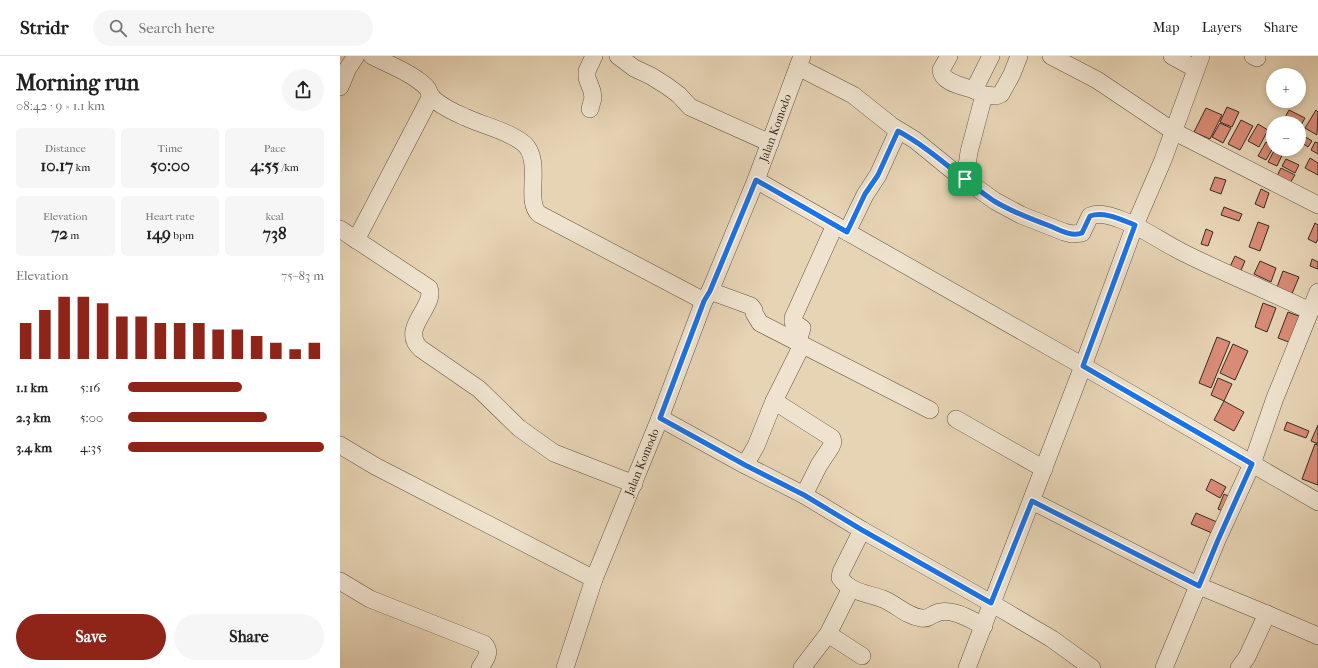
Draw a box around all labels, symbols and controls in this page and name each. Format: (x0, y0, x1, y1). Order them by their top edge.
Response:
search box (93, 10, 373, 46)
text: Stridr (20, 17, 69, 39)
icon: search (107, 17, 129, 39)
text: Search here (139, 19, 215, 37)
text: Map (1153, 19, 1180, 36)
text: Layers (1202, 19, 1242, 36)
text: Share (1264, 19, 1298, 36)
map controls (1266, 68, 1306, 156)
button: + (1266, 68, 1306, 108)
button: share (282, 69, 324, 111)
text: Morning run (16, 70, 139, 96)
street label: Jalan Komodo (756, 92, 794, 165)
text: 08:42 · 9 × 1.1 km (16, 98, 105, 113)
button: − (1266, 116, 1306, 156)
text: Distance (45, 142, 86, 155)
text: Time (157, 142, 182, 155)
text: Pace (264, 142, 286, 155)
text: 10.17 (40, 155, 73, 175)
text: 50:00 (150, 155, 190, 175)
text: 4:55 (250, 155, 279, 175)
text: km (73, 161, 90, 174)
text: /km (279, 161, 299, 174)
pin (948, 162, 982, 196)
icon: arrive (954, 168, 976, 190)
text: Elevation (43, 210, 88, 223)
text: Heart rate (145, 210, 195, 223)
text: kcal (265, 210, 284, 223)
text: 72 (51, 223, 68, 243)
text: 149 (146, 223, 171, 243)
text: 738 (263, 223, 287, 243)
text: m (68, 229, 80, 242)
text: bpm (171, 229, 194, 242)
text: Elevation (16, 268, 69, 283)
text: 75–83 m (281, 268, 324, 283)
text: 1.1 km (16, 380, 48, 395)
text: 5:16 (80, 380, 100, 395)
text: 2.3 km (16, 410, 51, 425)
text: 5:00 (80, 410, 103, 425)
street label: Jalan Komodo (622, 426, 662, 499)
text: 3.4 km (16, 440, 52, 455)
text: 4:35 (80, 440, 102, 455)
button: Save (16, 614, 166, 660)
button: Share (174, 614, 324, 660)

